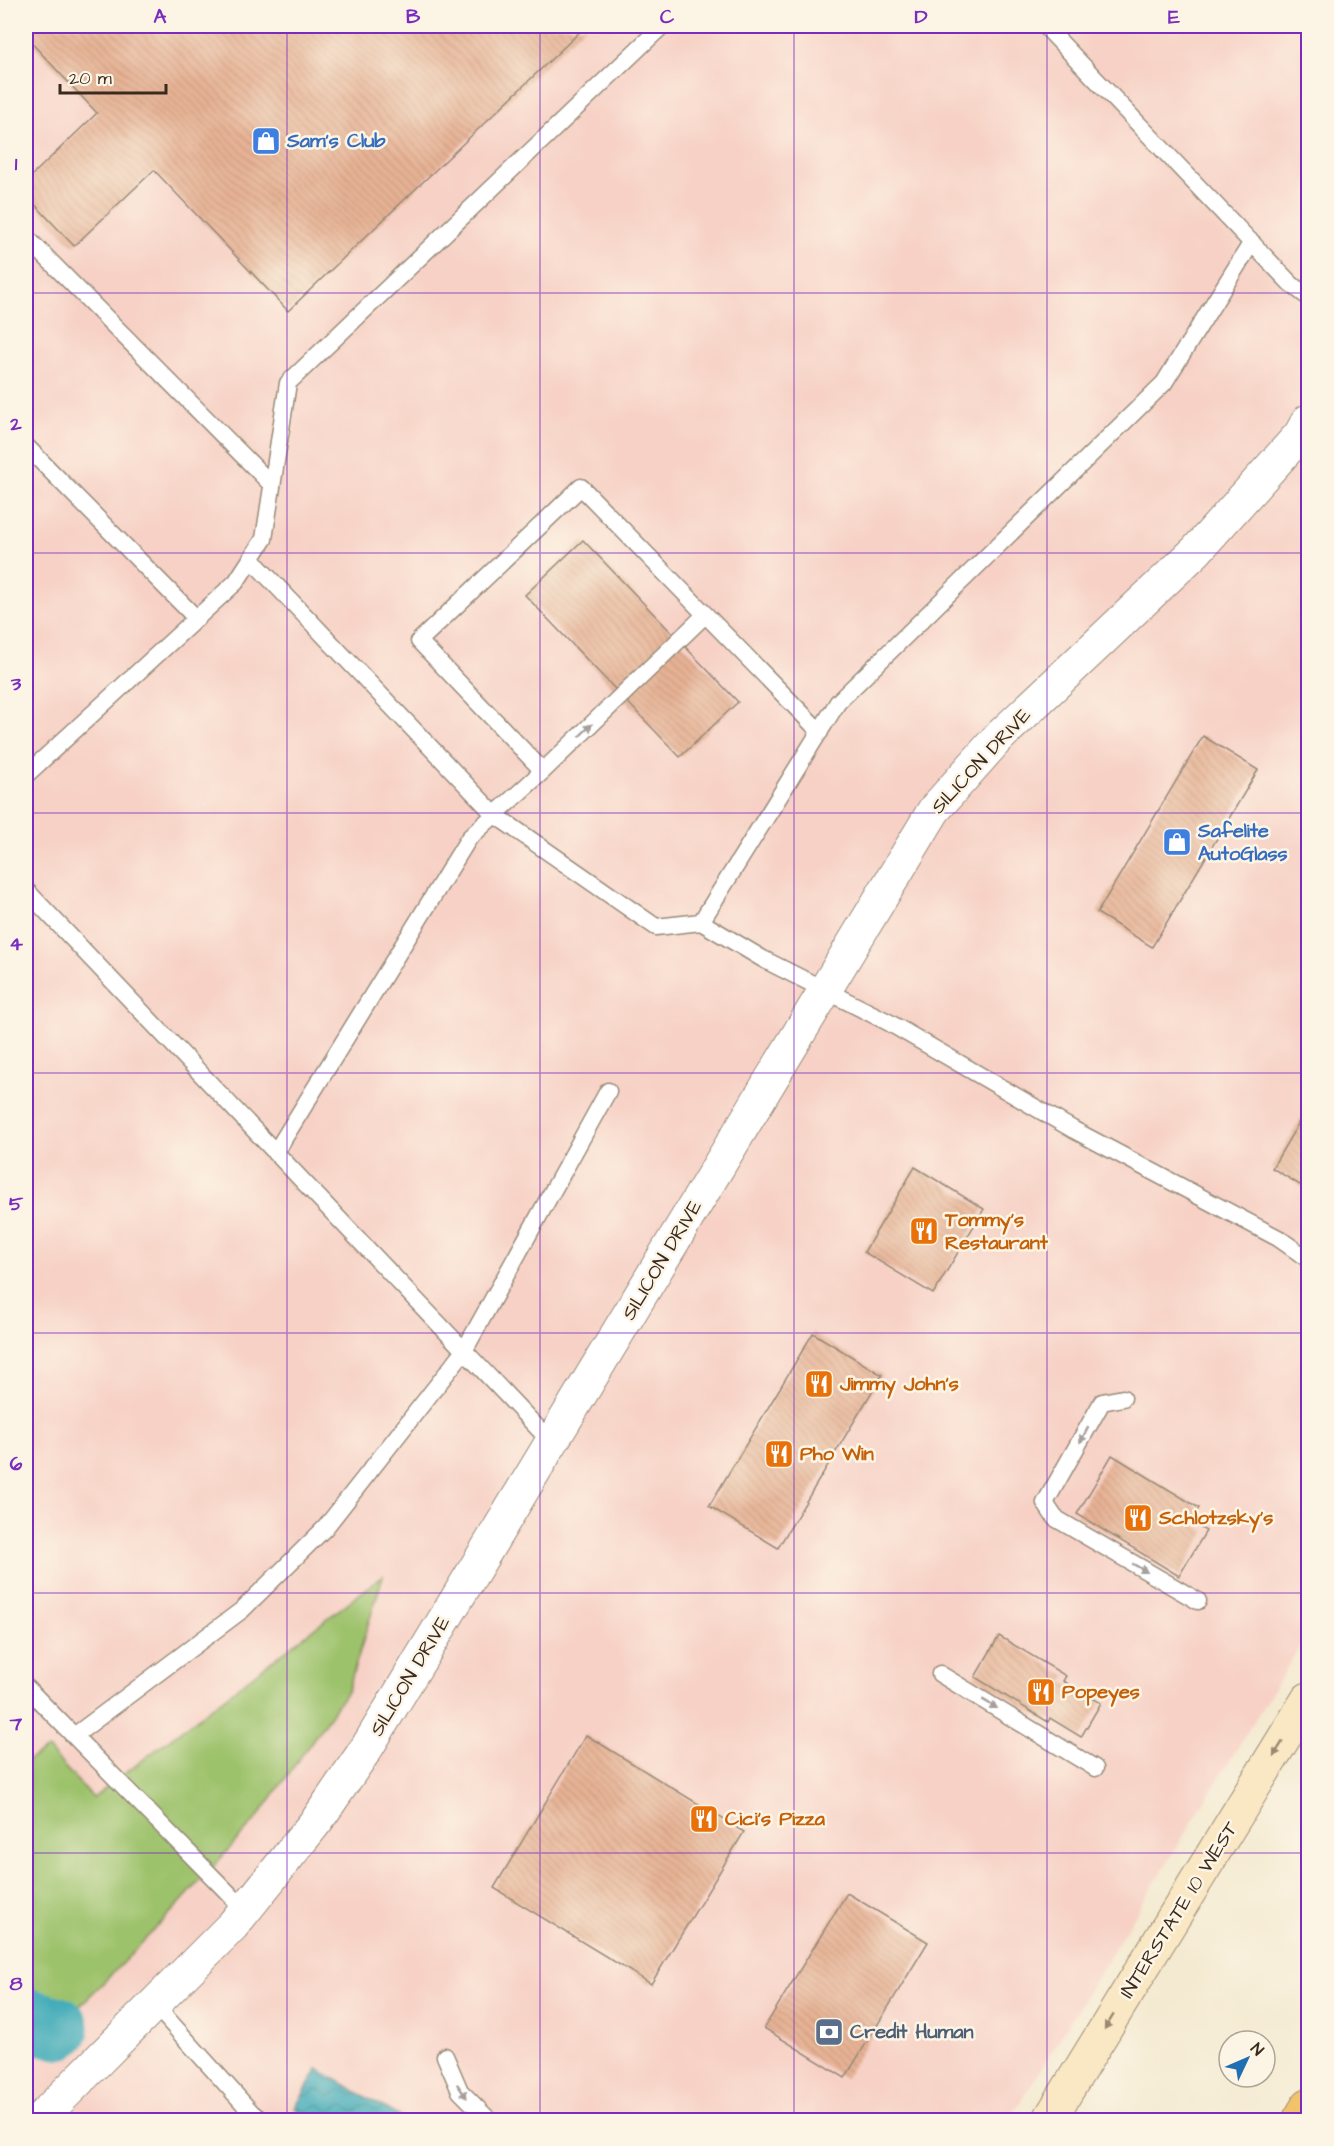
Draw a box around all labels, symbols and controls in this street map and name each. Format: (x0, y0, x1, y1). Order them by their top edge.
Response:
text: A (154, 3, 167, 31)
text: B (406, 3, 421, 31)
text: C (660, 3, 675, 31)
text: D (915, 3, 928, 31)
text: E (1168, 3, 1180, 31)
scale bar (60, 57, 166, 95)
text: 20 m (69, 66, 112, 91)
shop icon: Sam's Club (250, 125, 282, 157)
place label: Sam's Club (286, 127, 386, 155)
text: 1 (15, 150, 18, 178)
text: 2 (9, 410, 22, 438)
text: 3 (10, 670, 22, 698)
street label: SILICON DRIVE (925, 702, 1038, 820)
one-way arrow (578, 723, 593, 737)
place label: Safelite AutoGlass (1197, 817, 1288, 868)
shop icon: Safelite AutoGlass (1161, 826, 1193, 858)
text: 4 (9, 930, 23, 958)
text: 5 (9, 1190, 24, 1218)
street label: SILICON DRIVE (615, 1195, 709, 1325)
place label: Tommy's Restaurant (944, 1206, 1049, 1257)
restaurant icon: Tommy's Restaurant (908, 1215, 940, 1247)
restaurant icon: Jimmy John's (803, 1368, 835, 1400)
place label: Jimmy John's (839, 1370, 959, 1399)
one-way arrow (1079, 1426, 1089, 1443)
restaurant icon: Pho Win (763, 1438, 795, 1470)
place label: Pho Win (800, 1440, 874, 1468)
text: 6 (10, 1450, 23, 1478)
restaurant icon: Schlotzsky's (1122, 1502, 1154, 1534)
place label: Schlotzsky's (1158, 1504, 1273, 1533)
one-way arrow (1132, 1562, 1148, 1573)
street label: SILICON DRIVE (363, 1611, 457, 1741)
restaurant icon: Popeyes (1025, 1676, 1057, 1708)
place label: Popeyes (1062, 1678, 1140, 1707)
one-way arrow (982, 1699, 998, 1710)
text: 7 (9, 1710, 23, 1738)
one-way arrow (1272, 1741, 1283, 1757)
restaurant icon: Cici's Pizza (688, 1803, 720, 1835)
place label: Cici's Pizza (725, 1805, 826, 1833)
street label: INTERSTATE 10 WEST (1113, 1816, 1245, 2004)
text: 8 (10, 1970, 23, 1998)
one-way arrow (1104, 2014, 1115, 2030)
bank icon: Credit Human (813, 2016, 845, 2048)
place label: Credit Human (850, 2018, 973, 2046)
north arrow (1217, 2029, 1277, 2089)
text: N (1246, 2038, 1268, 2061)
one-way arrow (457, 2083, 468, 2100)

